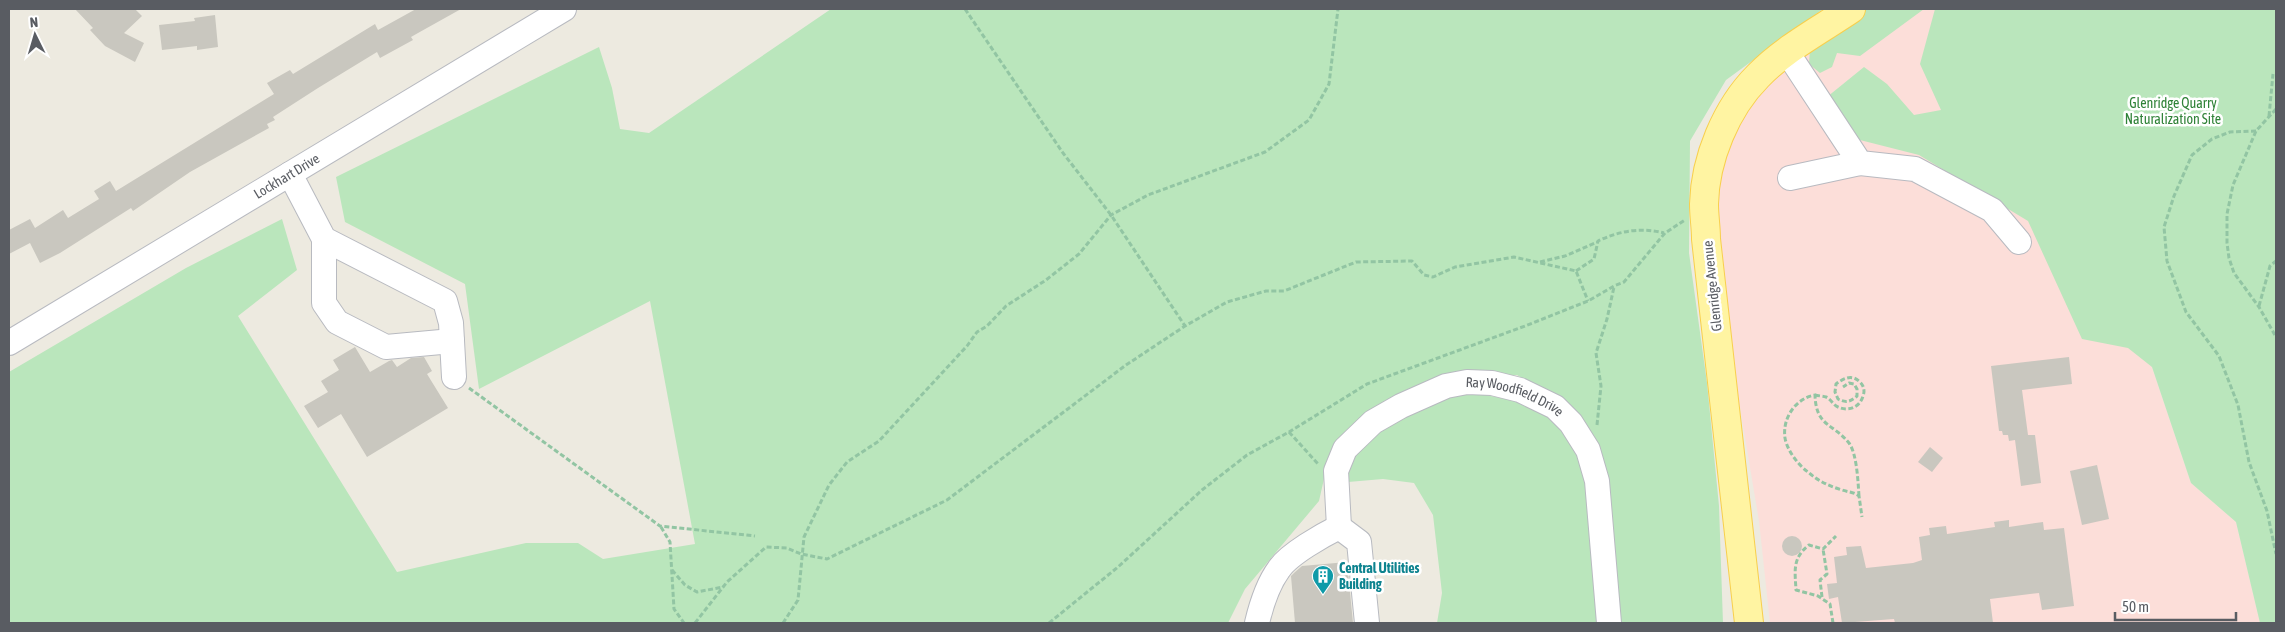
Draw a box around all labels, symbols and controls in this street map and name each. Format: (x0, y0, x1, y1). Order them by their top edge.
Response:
north arrow (10, 10, 60, 60)
text: N (29, 14, 39, 30)
park label: Glenridge Quarry Naturalization Site (2125, 95, 2221, 127)
street label: Lockhart Drive (251, 150, 322, 202)
street label: Glenridge Avenue (1699, 240, 1725, 332)
street label: Ray Woodfield Drive (1465, 374, 1567, 419)
place label: Central Utilities Building (1339, 560, 1420, 592)
building icon: Central Utilities Building (1311, 564, 1335, 595)
scale bar (2115, 590, 2236, 622)
text: 50 m (2122, 598, 2149, 615)

